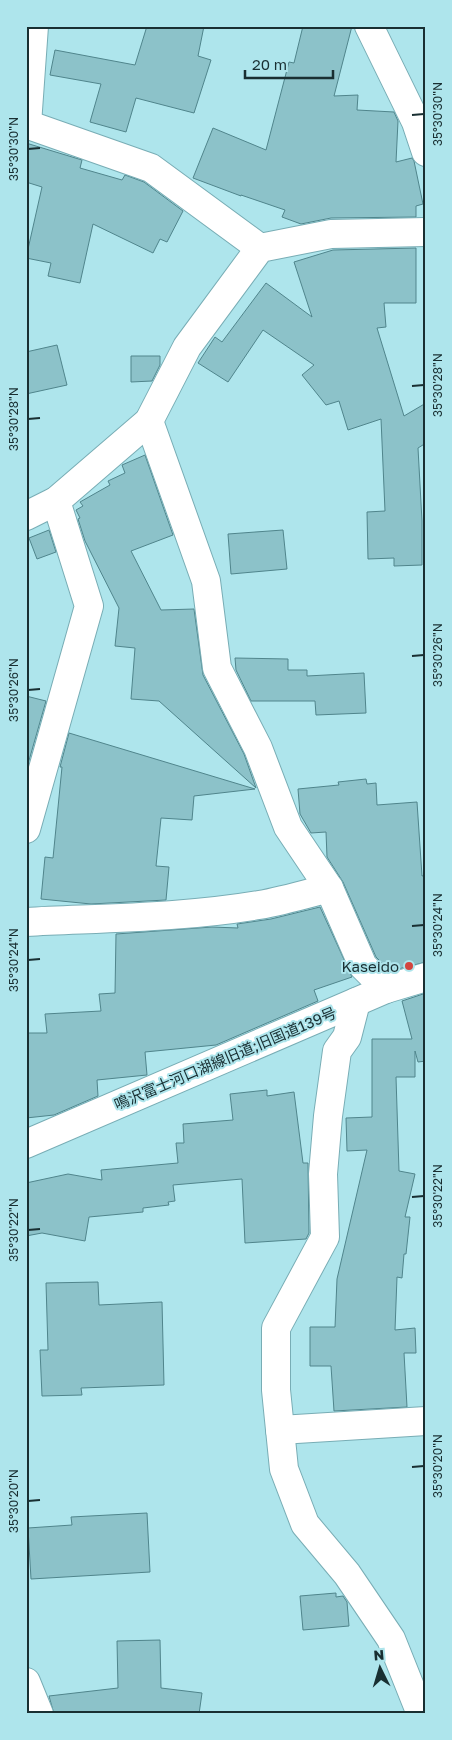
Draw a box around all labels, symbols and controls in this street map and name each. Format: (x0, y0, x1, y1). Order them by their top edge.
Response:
scale bar (245, 48, 332, 80)
text: 20 m (252, 55, 287, 73)
text: 35°30'30"N (430, 82, 445, 146)
text: 35°30'30"N (6, 117, 21, 181)
text: 35°30'28"N (430, 353, 445, 417)
text: 35°30'28"N (6, 387, 21, 451)
text: 35°30'26"N (430, 623, 445, 687)
text: 35°30'26"N (6, 658, 21, 722)
text: 35°30'24"N (430, 893, 445, 957)
text: 35°30'24"N (6, 928, 21, 992)
place label: Kaseido (341, 957, 399, 975)
marker: Kaseido (403, 960, 415, 972)
street label: 鳴沢富士河口湖線旧道;旧国道139号 (111, 1003, 339, 1113)
text: 35°30'22"N (430, 1164, 445, 1228)
text: 35°30'22"N (6, 1198, 21, 1262)
text: 35°30'20"N (430, 1434, 445, 1498)
text: 35°30'20"N (6, 1469, 21, 1533)
north arrow (354, 1642, 404, 1692)
text: N (373, 1646, 385, 1663)

